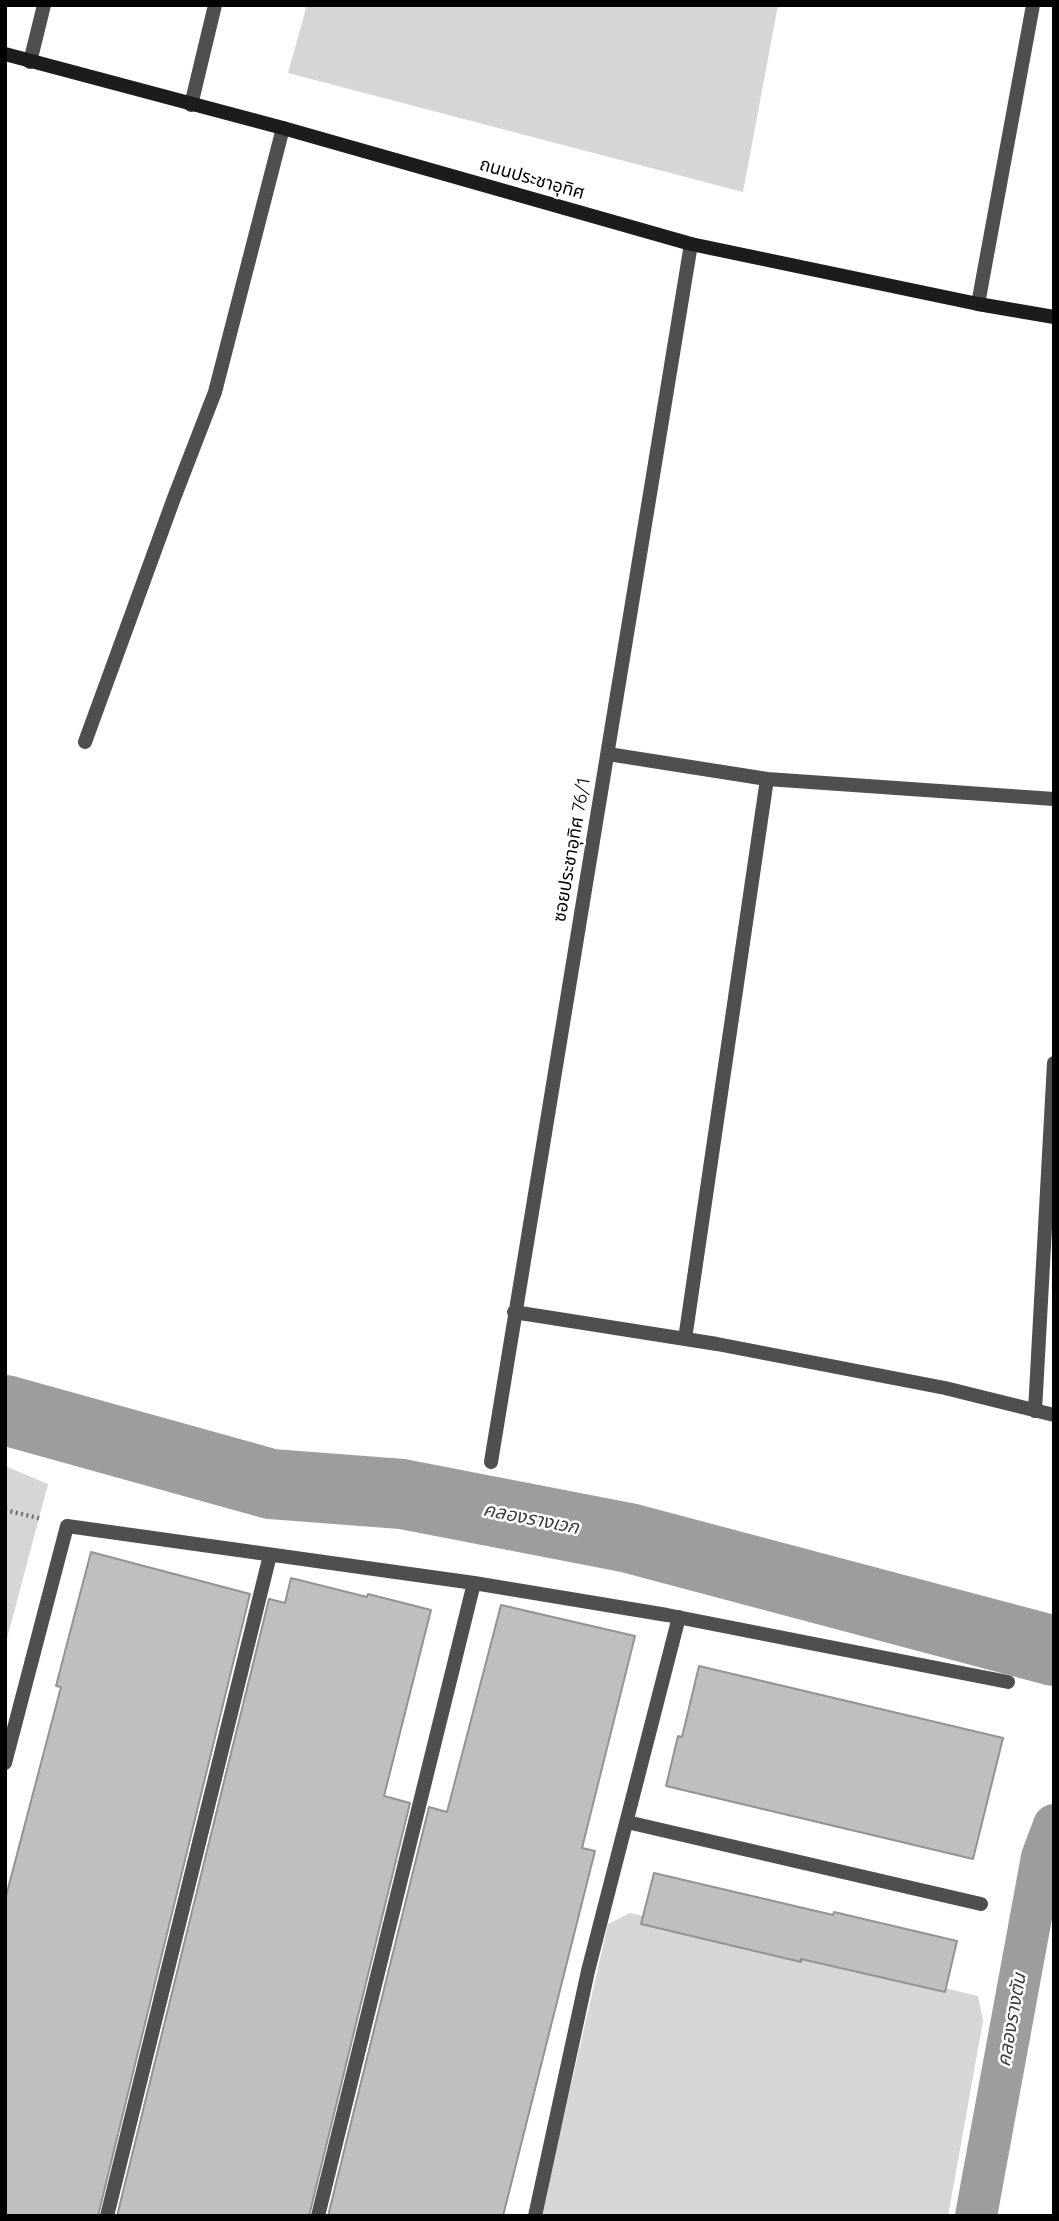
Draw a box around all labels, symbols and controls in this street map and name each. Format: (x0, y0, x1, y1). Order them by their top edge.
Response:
street label: ถนนประชาอุทิศ (477, 154, 587, 204)
street label: ซอยประชาอุทิศ 76/1 (549, 776, 595, 924)
water label: คลองรางเวก (481, 1499, 581, 1539)
water label: คลองรางตัน (993, 1971, 1031, 2069)

